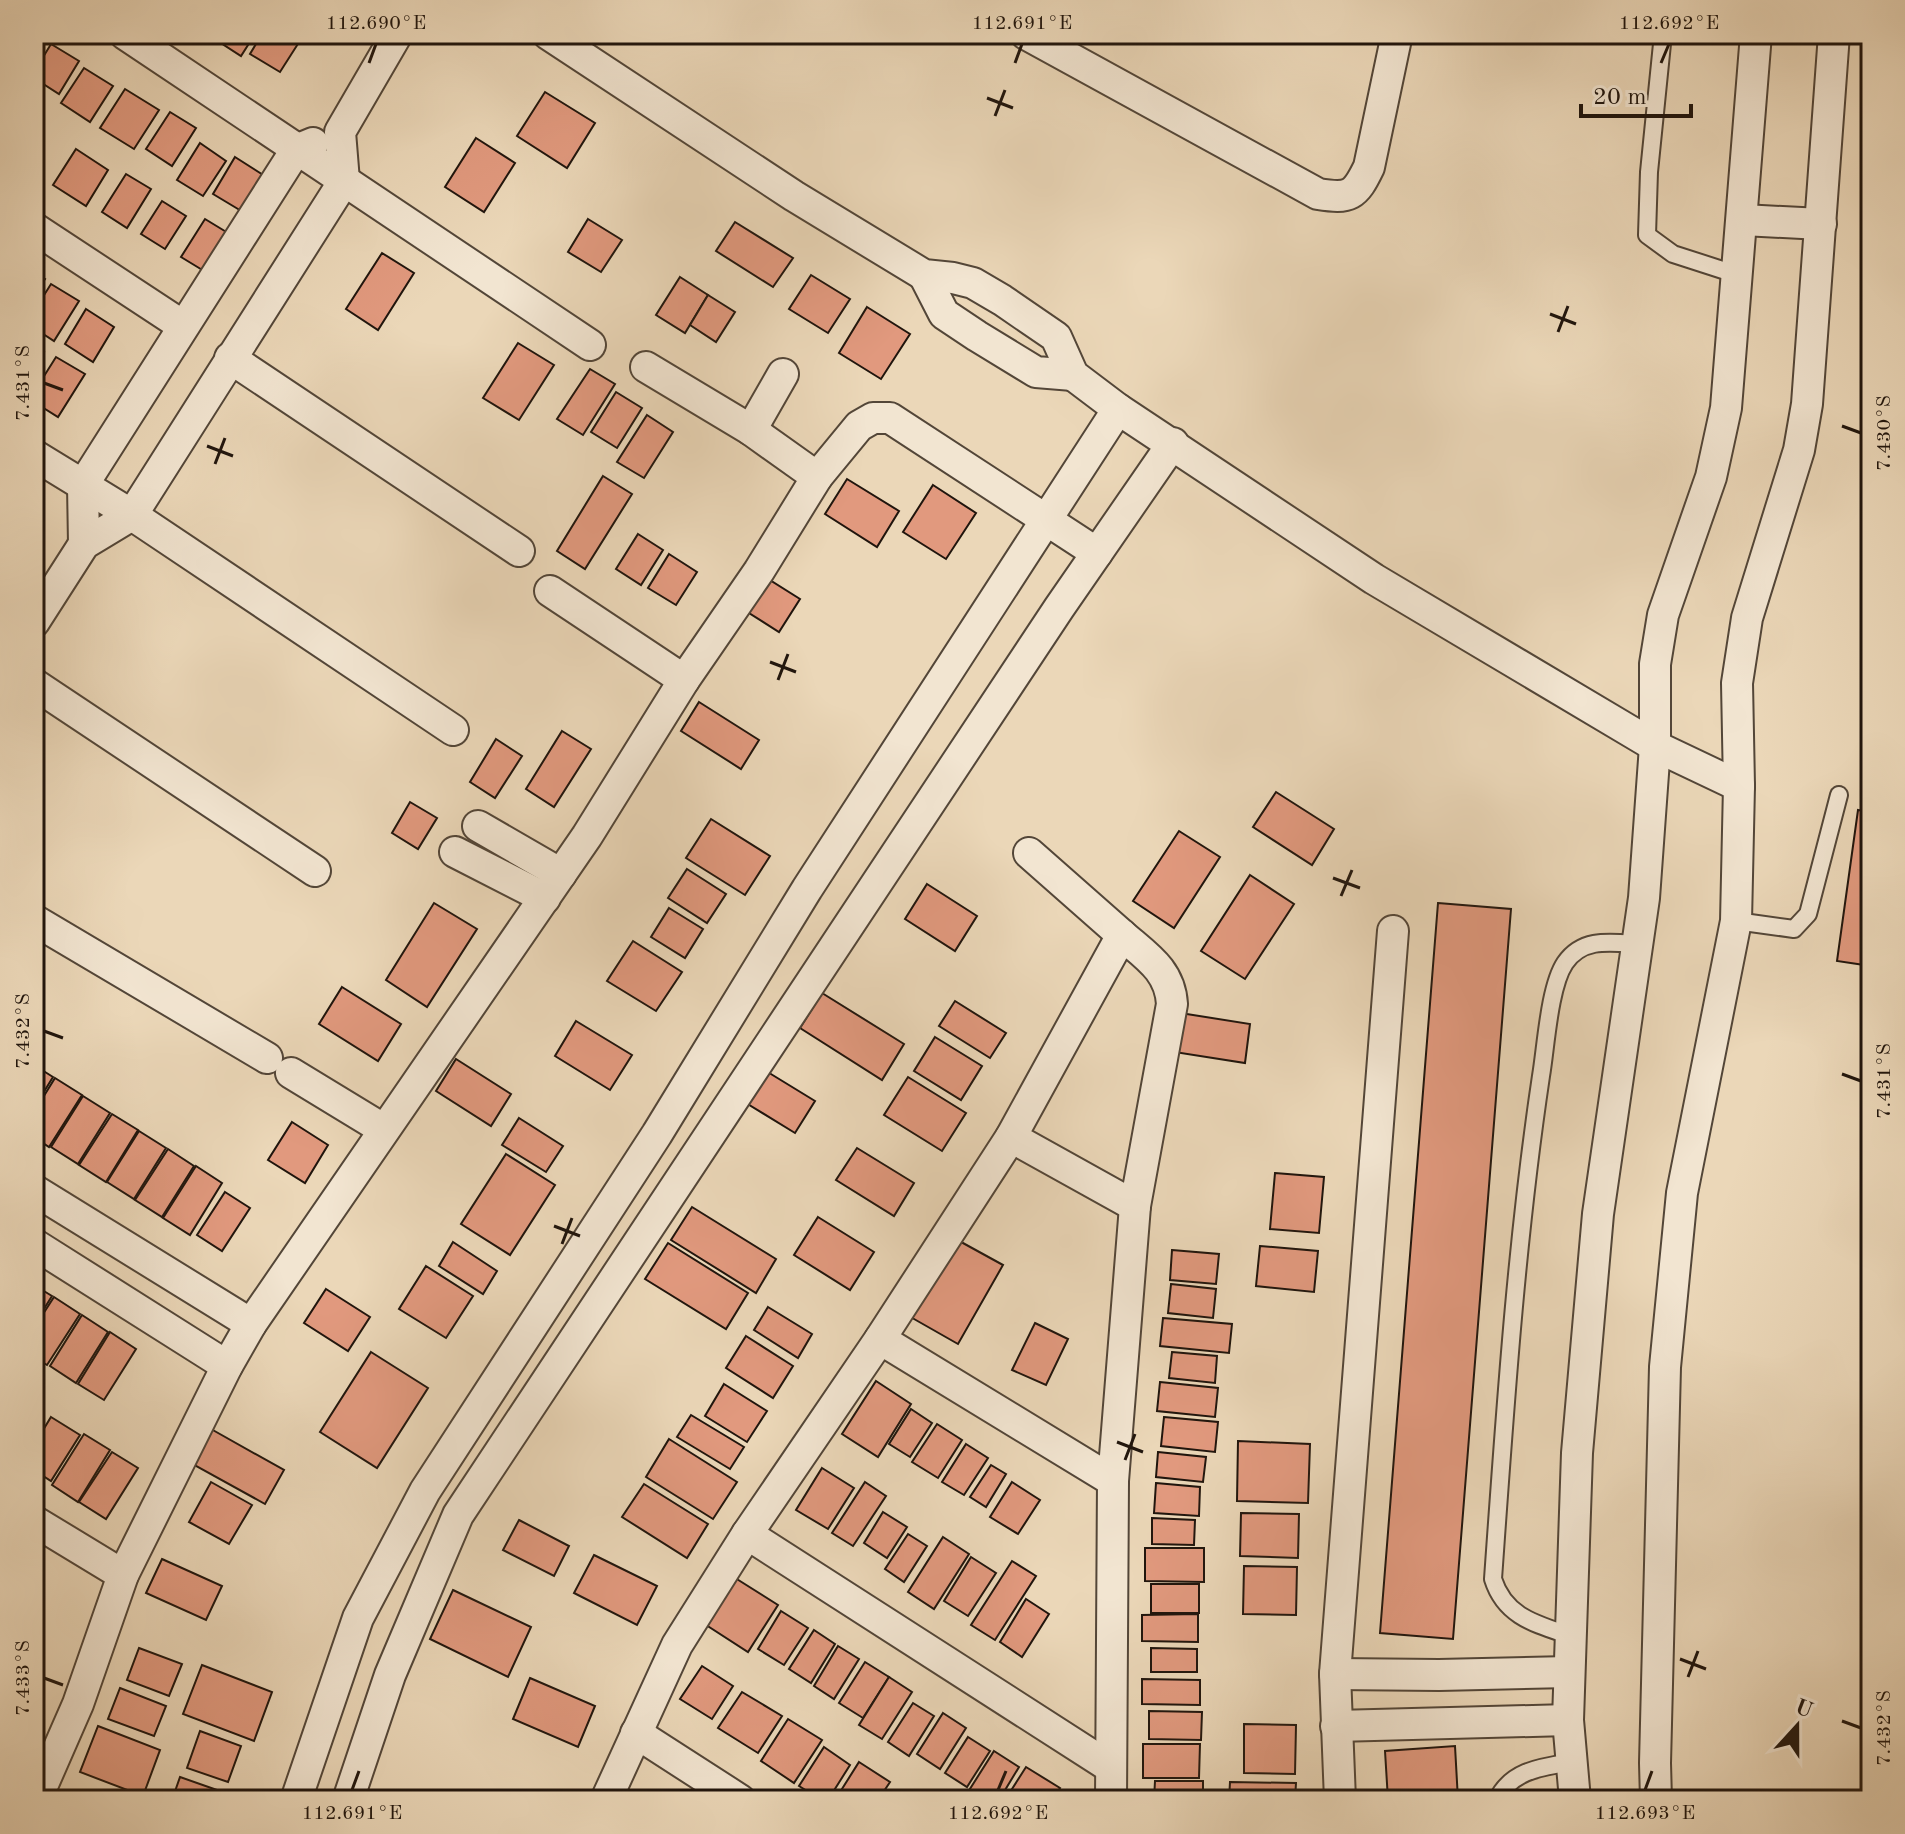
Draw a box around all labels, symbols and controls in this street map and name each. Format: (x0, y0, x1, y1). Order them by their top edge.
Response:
text: 112.690°E (326, 14, 426, 34)
text: 112.691°E (972, 14, 1072, 34)
text: 112.692°E (1619, 14, 1719, 34)
scale bar (1581, 68, 1691, 118)
text: 20 m (1593, 86, 1647, 110)
text: 7.431°S (14, 345, 34, 421)
text: 7.430°S (1875, 395, 1895, 471)
text: 7.432°S (14, 993, 34, 1069)
text: 7.431°S (1875, 1043, 1895, 1119)
text: 7.433°S (14, 1640, 34, 1716)
north arrow (1757, 1686, 1837, 1766)
text: 7.432°S (1875, 1690, 1895, 1766)
text: U (1791, 1696, 1816, 1723)
text: 112.691°E (302, 1804, 402, 1824)
text: 112.692°E (948, 1804, 1048, 1824)
text: 112.693°E (1595, 1804, 1695, 1824)

